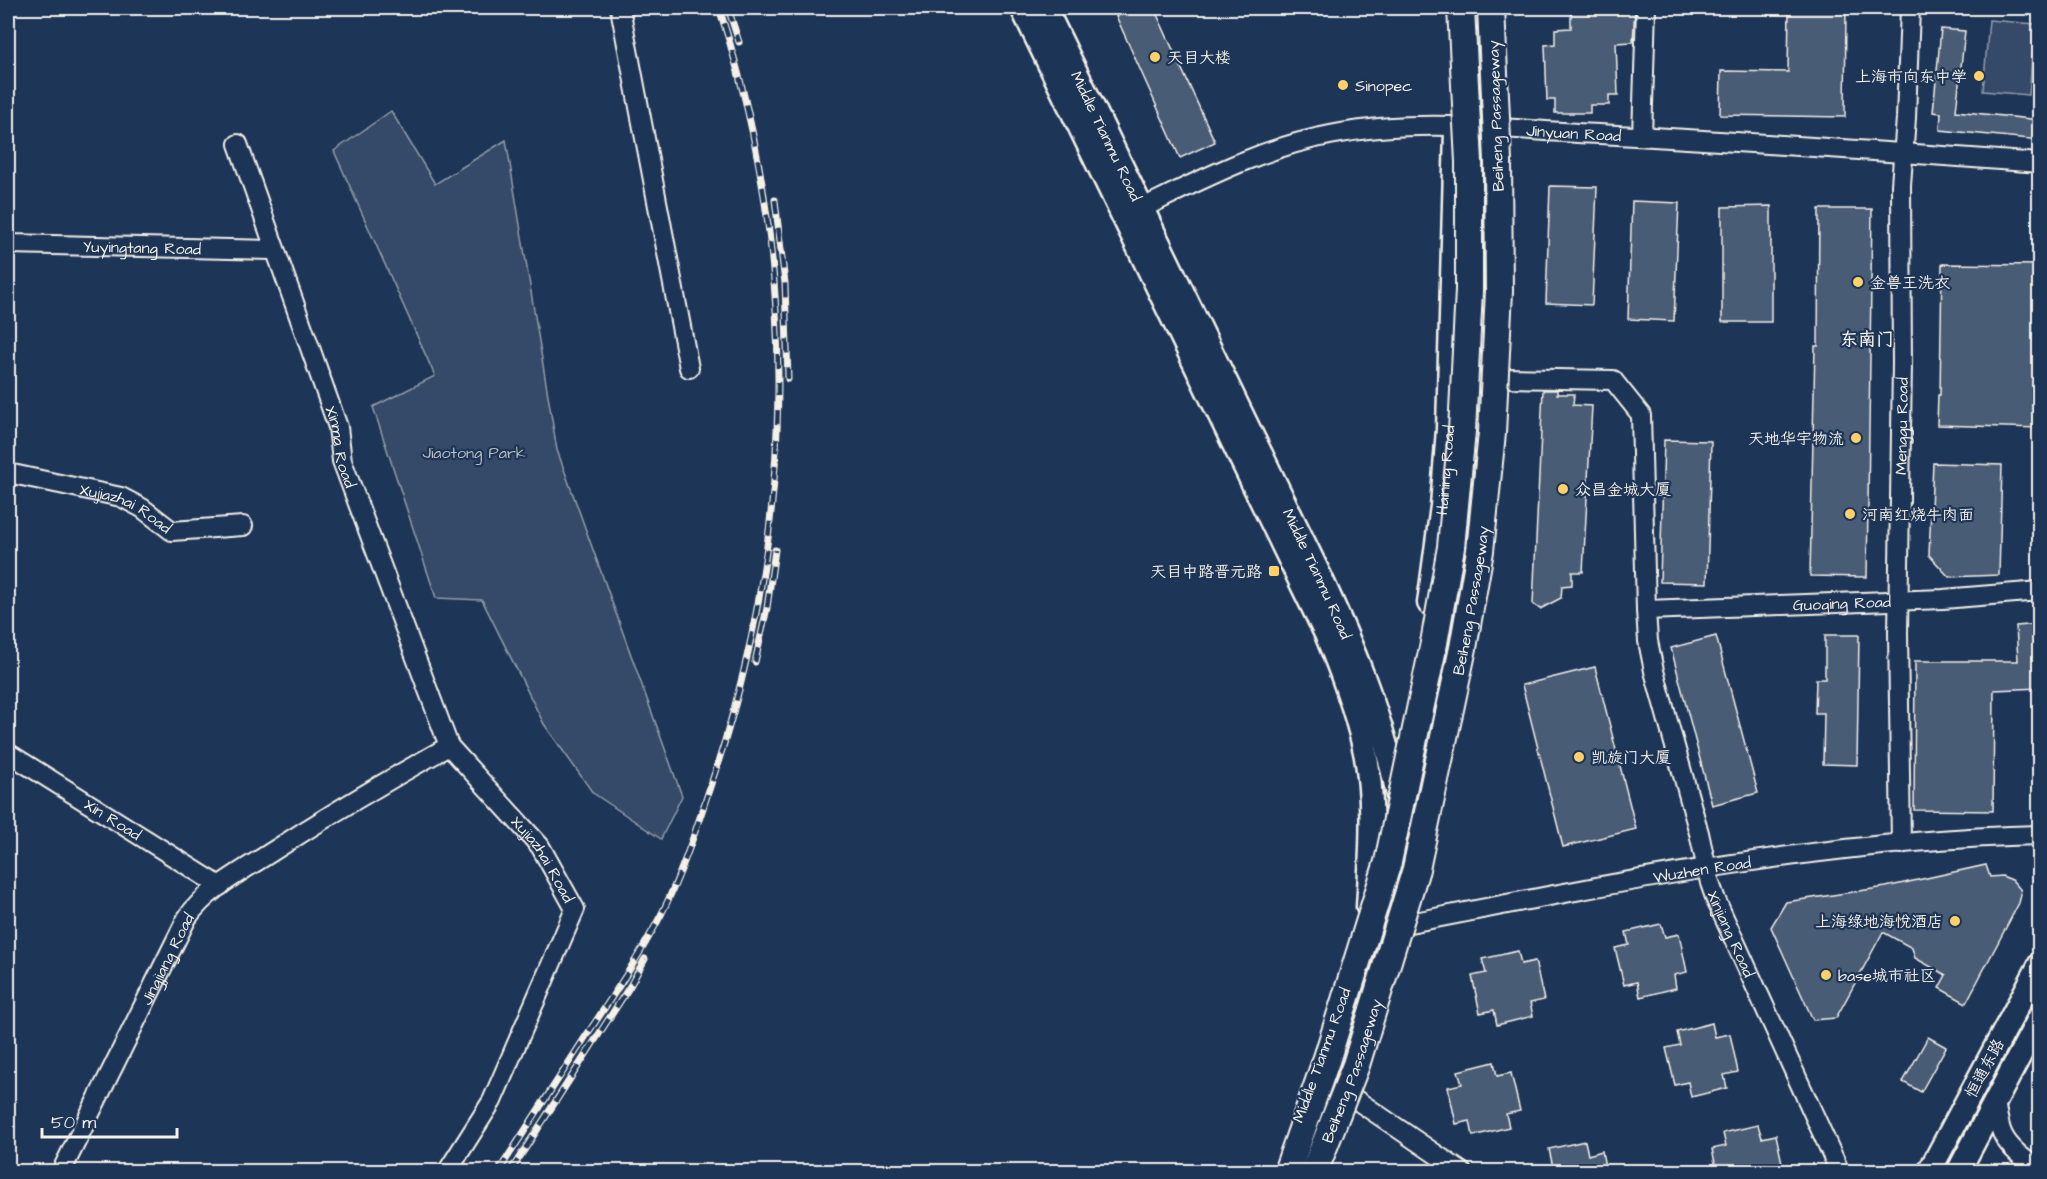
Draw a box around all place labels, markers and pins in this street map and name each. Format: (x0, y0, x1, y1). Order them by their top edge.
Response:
place label: 天目大楼 (1167, 47, 1231, 69)
marker: 天目大楼 (1148, 50, 1162, 64)
place label: 上海市向东中学 (1855, 66, 1967, 88)
marker: 上海市向东中学 (1972, 69, 1986, 83)
place label: Sinopec (1355, 75, 1412, 97)
marker: Sinopec (1336, 78, 1350, 92)
place label: 金兽王洗衣 (1870, 272, 1950, 294)
marker: 金兽王洗衣 (1851, 275, 1865, 289)
place label: 天地华宇物流 (1748, 428, 1844, 450)
marker: 天地华宇物流 (1849, 431, 1863, 445)
place label: 众昌金城大厦 (1575, 479, 1671, 501)
marker: 众昌金城大厦 (1556, 482, 1570, 496)
place label: 河南红烧牛肉面 (1862, 504, 1974, 526)
marker: 河南红烧牛肉面 (1843, 507, 1857, 521)
place label: 天目中路晋元路 (1150, 561, 1262, 583)
marker: 天目中路晋元路 (1267, 564, 1281, 578)
place label: 凯旋门大厦 (1591, 747, 1671, 769)
marker: 凯旋门大厦 (1572, 750, 1586, 764)
place label: 上海绿地海悦酒店 (1815, 911, 1943, 933)
marker: 上海绿地海悦酒店 (1948, 914, 1962, 928)
place label: base城市社区 (1838, 965, 1936, 987)
marker: base城市社区 (1819, 968, 1833, 982)

